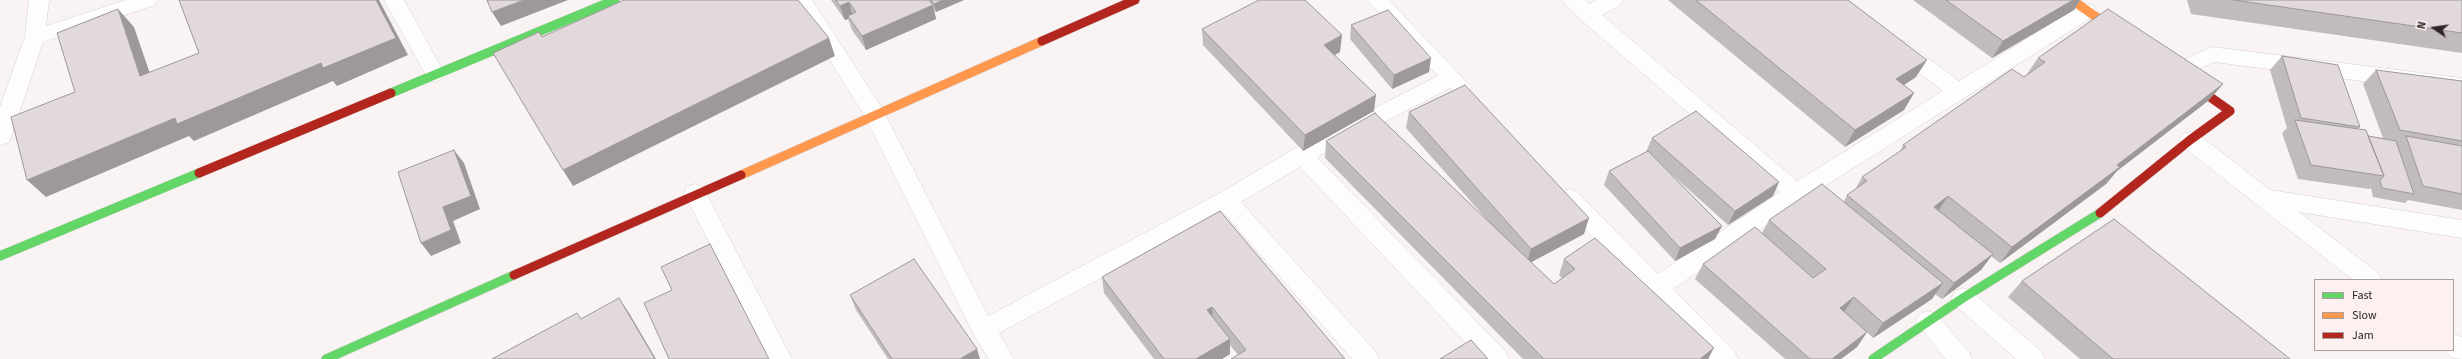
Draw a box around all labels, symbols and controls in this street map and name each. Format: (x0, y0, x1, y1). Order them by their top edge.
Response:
north arrow (2414, 8, 2454, 48)
text: N (2414, 20, 2430, 30)
legend (2314, 279, 2454, 351)
text: Fast (2352, 287, 2372, 304)
text: Slow (2352, 307, 2377, 324)
text: Jam (2352, 327, 2374, 344)

